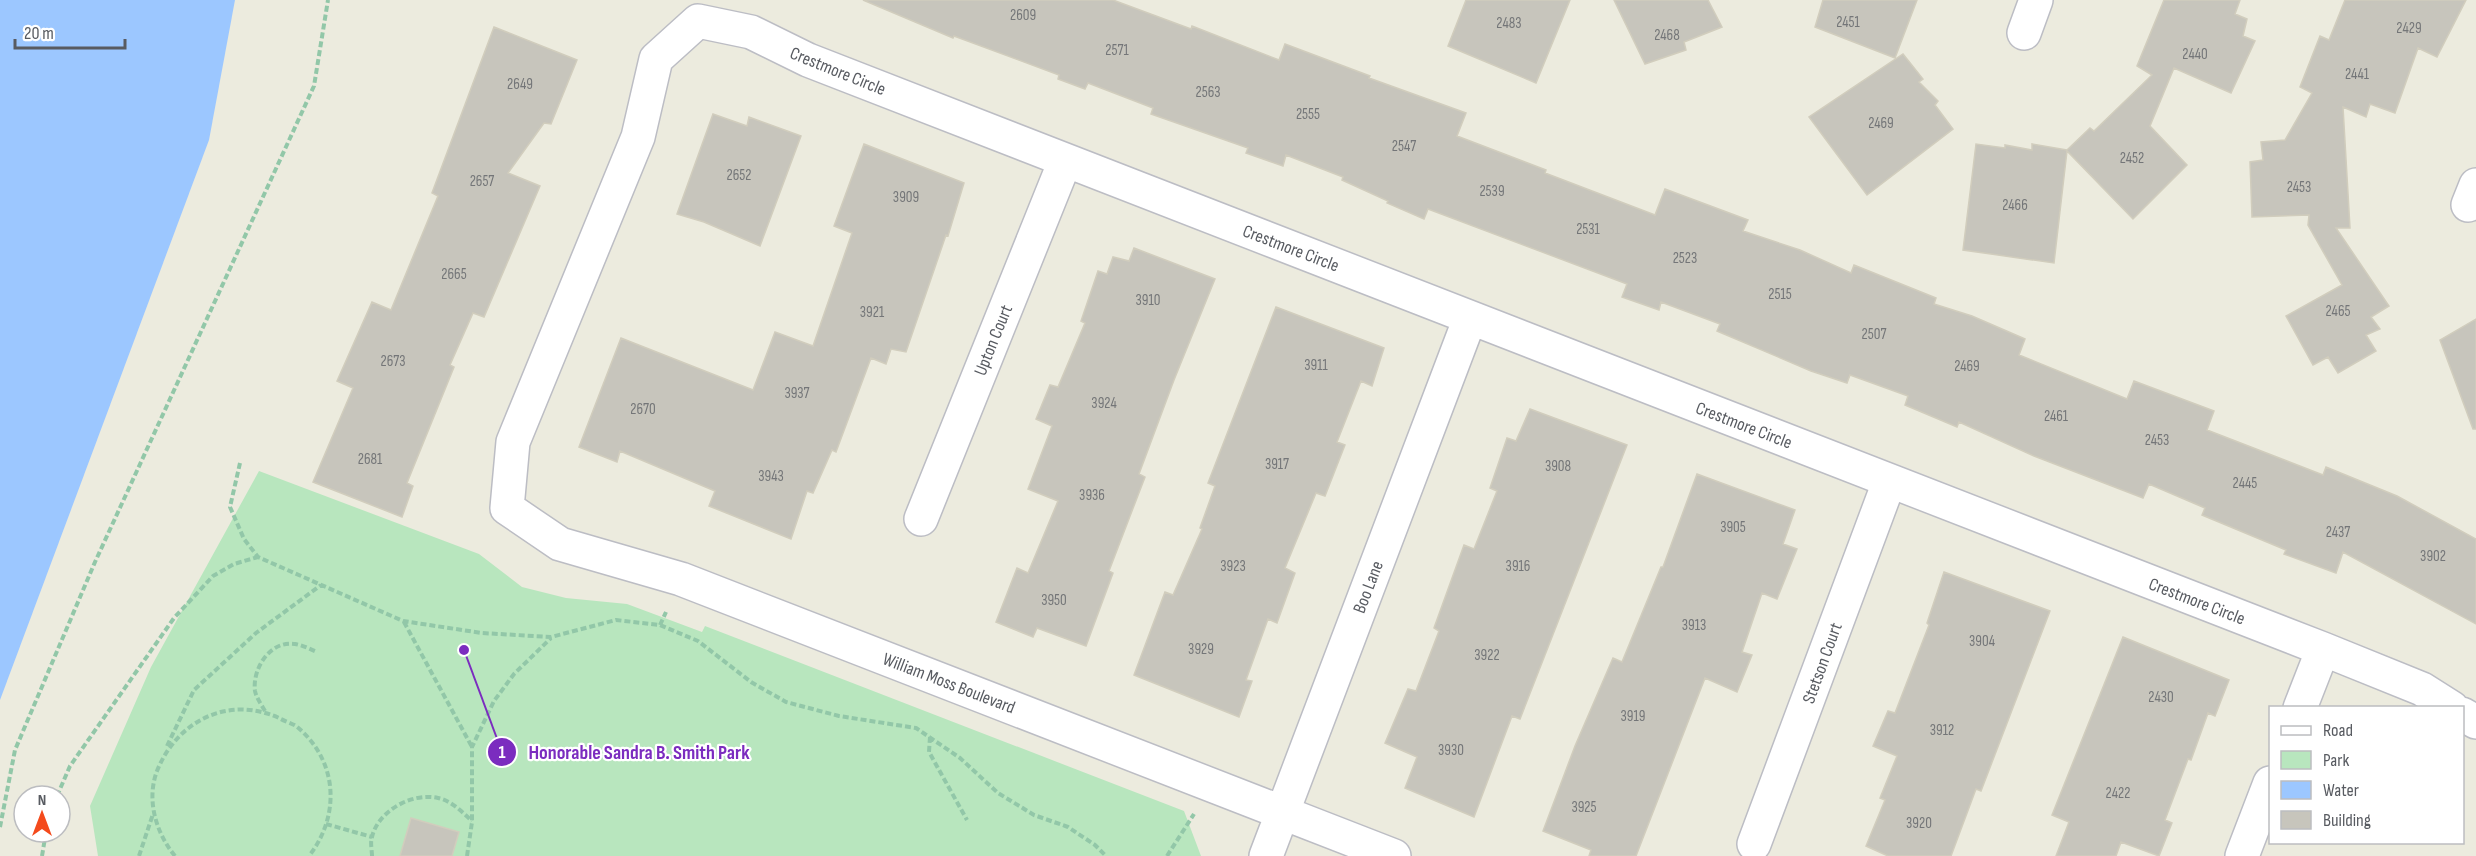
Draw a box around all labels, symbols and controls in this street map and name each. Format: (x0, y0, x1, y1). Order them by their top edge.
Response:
house number: 2609 (1010, 6, 1036, 25)
scale bar (15, 12, 124, 50)
house number: 2451 (1836, 13, 1861, 32)
house number: 2483 (1496, 14, 1522, 33)
house number: 2429 (2396, 19, 2422, 38)
text: 20 m (24, 23, 54, 44)
house number: 2468 (1654, 26, 1680, 45)
house number: 2571 (1105, 41, 1129, 60)
street label: Crestmore Circle (787, 43, 889, 100)
house number: 2440 (2182, 45, 2208, 64)
house number: 2441 (2345, 65, 2370, 84)
house number: 2649 (507, 75, 533, 94)
house number: 2563 (1195, 83, 1221, 102)
house number: 2555 (1296, 105, 1320, 124)
house number: 2469 (1868, 114, 1894, 133)
house number: 2547 (1392, 137, 1416, 156)
house number: 2452 (2120, 149, 2144, 168)
house number: 2652 (727, 166, 751, 185)
house number: 2657 (470, 172, 494, 191)
house number: 2453 (2287, 178, 2311, 197)
house number: 2539 (1479, 182, 1505, 201)
house number: 3909 (893, 188, 919, 207)
house number: 2466 (2002, 196, 2028, 215)
street label: Crestmore Circle (1240, 220, 1342, 276)
house number: 2531 (1576, 220, 1601, 239)
house number: 2523 (1673, 249, 1697, 268)
house number: 2665 (441, 265, 467, 284)
house number: 2515 (1768, 285, 1792, 304)
house number: 3910 (1136, 291, 1160, 310)
street label: Upton Court (970, 301, 1017, 379)
house number: 2465 (2326, 302, 2350, 321)
house number: 3921 (860, 303, 885, 322)
house number: 2507 (1862, 325, 1886, 344)
house number: 2673 (380, 352, 406, 371)
house number: 3911 (1304, 356, 1328, 375)
house number: 2469 (1954, 357, 1980, 376)
house number: 3937 (784, 384, 810, 403)
house number: 3924 (1091, 394, 1117, 413)
street label: Crestmore Circle (1693, 397, 1795, 453)
house number: 2670 (630, 400, 656, 419)
house number: 2461 (2044, 407, 2069, 426)
house number: 2453 (2145, 431, 2169, 450)
house number: 2681 (358, 450, 383, 469)
house number: 3917 (1265, 455, 1289, 474)
house number: 3908 (1545, 457, 1571, 476)
house number: 3943 (758, 467, 784, 486)
house number: 2445 (2233, 474, 2257, 493)
house number: 3936 (1079, 486, 1105, 505)
house number: 3905 (1720, 518, 1746, 537)
house number: 2437 (2326, 523, 2350, 542)
house number: 3902 (2420, 547, 2446, 566)
house number: 3923 (1220, 557, 1246, 576)
house number: 3916 (1506, 557, 1530, 576)
street label: Boo Lane (1349, 558, 1388, 616)
street label: Crestmore Circle (2146, 573, 2248, 629)
house number: 3950 (1041, 591, 1067, 610)
house number: 3913 (1682, 616, 1706, 635)
street label: Stetson Court (1798, 619, 1847, 706)
house number: 3904 (1969, 632, 1995, 651)
house number: 3929 (1188, 640, 1214, 659)
house number: 3922 (1474, 646, 1500, 665)
street label: William Moss Boulevard (880, 649, 1018, 718)
house number: 2430 (2148, 688, 2174, 707)
legend (2269, 706, 2464, 844)
house number: 3919 (1621, 707, 1645, 726)
text: Road (2323, 720, 2353, 741)
house number: 3912 (1930, 721, 1954, 740)
callout: Honorable Sandra B. Smith Park (487, 733, 762, 771)
text: Honorable Sandra B. Smith Park (528, 741, 750, 765)
house number: 3930 (1438, 741, 1464, 760)
text: 1 (498, 742, 506, 763)
text: Park (2323, 750, 2349, 771)
text: Water (2323, 780, 2359, 801)
north arrow (12, 784, 72, 844)
house number: 2422 (2106, 784, 2130, 803)
text: N (38, 791, 46, 810)
house number: 3925 (1571, 798, 1597, 817)
text: Building (2323, 810, 2371, 831)
house number: 3920 (1906, 814, 1932, 833)

